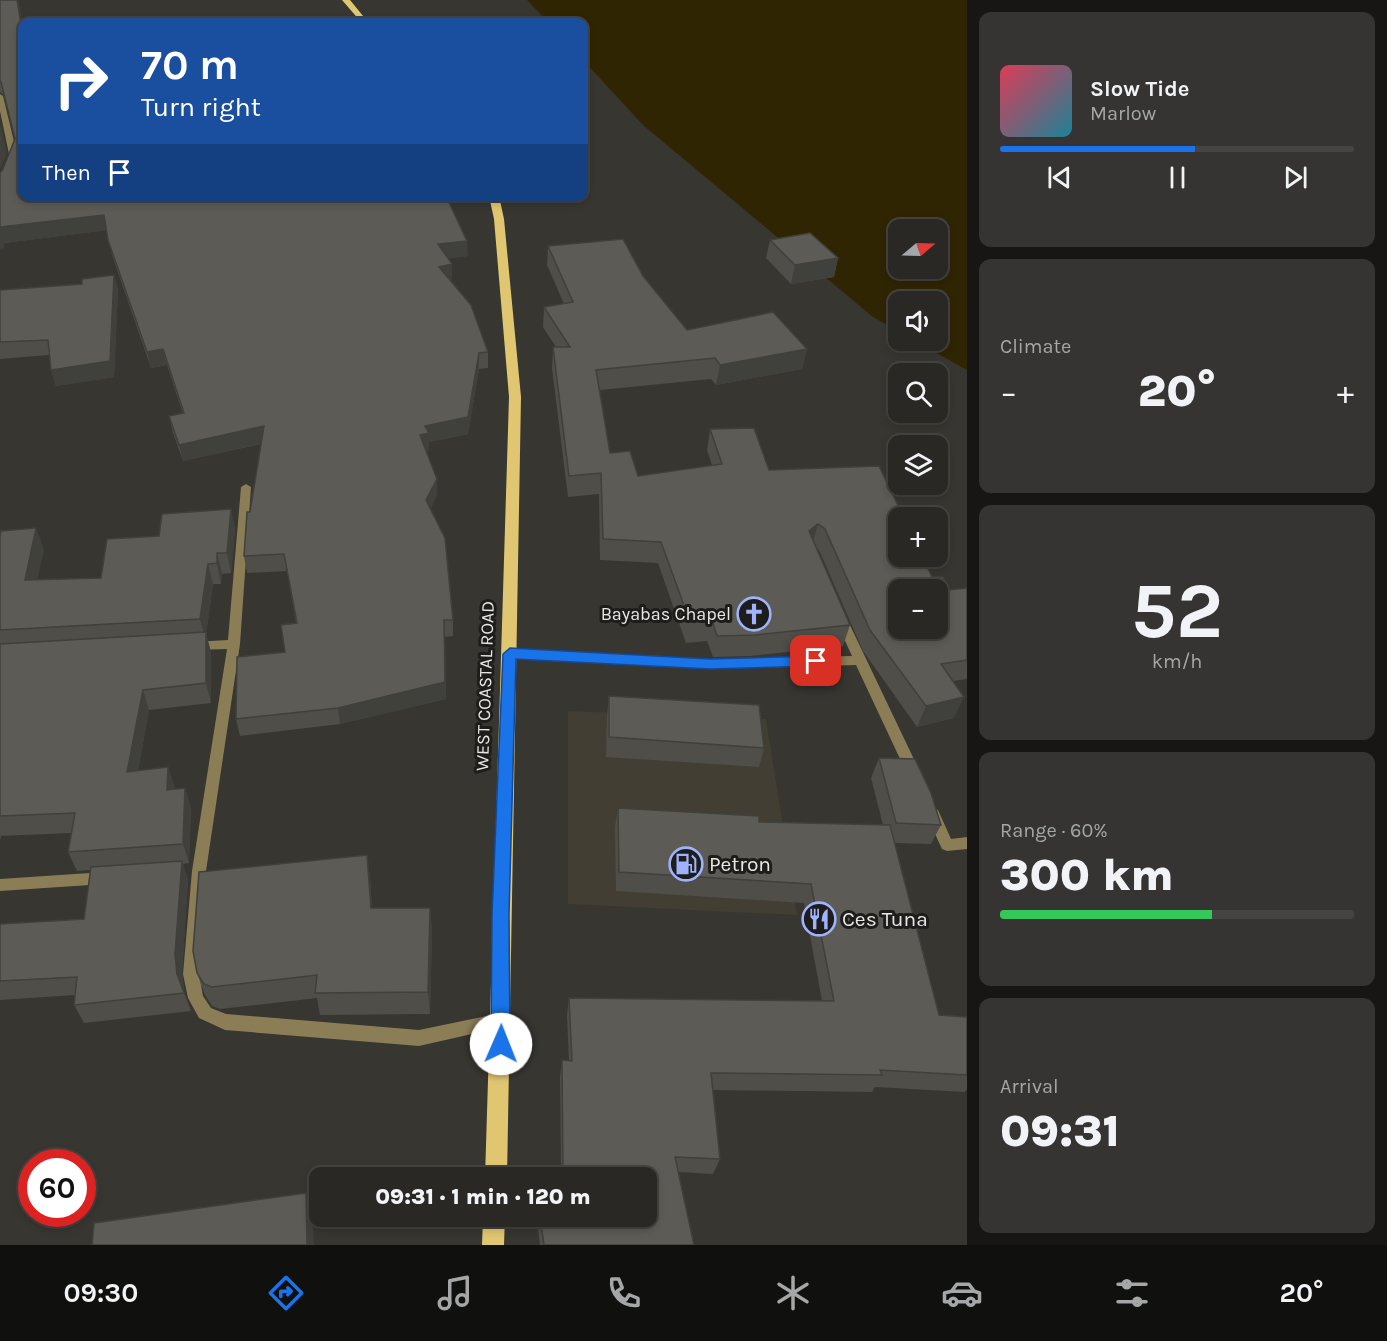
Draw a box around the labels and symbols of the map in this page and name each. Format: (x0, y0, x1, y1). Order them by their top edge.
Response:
north arrow (888, 219, 948, 279)
church icon: Bayabas Chapel (736, 596, 772, 632)
street label: WEST COASTAL ROAD (471, 600, 499, 772)
place label: Bayabas Chapel (601, 603, 731, 625)
pin (790, 635, 841, 686)
fuel station icon: Petron (668, 846, 704, 882)
place label: Petron (709, 852, 771, 876)
restaurant icon: Ces Tuna (801, 901, 837, 937)
place label: Ces Tuna (842, 907, 928, 931)
position arrow (469, 1012, 533, 1076)
speed limit sign: 60 (18, 1149, 96, 1227)

